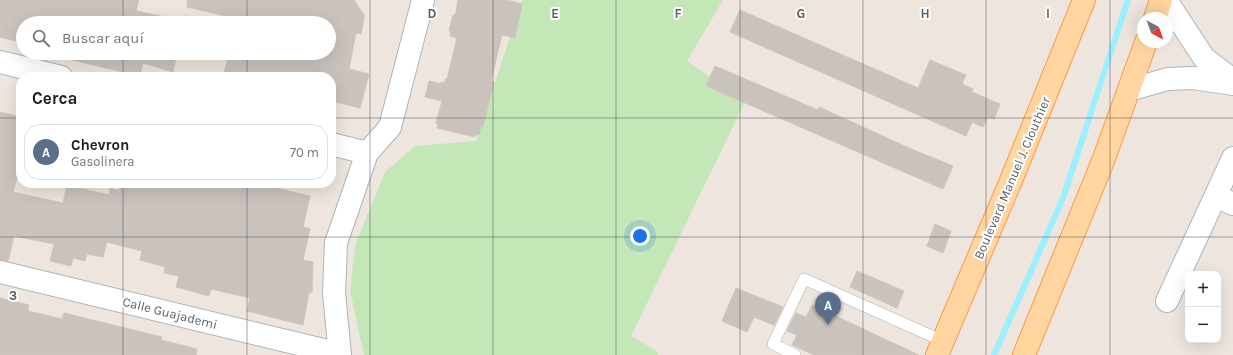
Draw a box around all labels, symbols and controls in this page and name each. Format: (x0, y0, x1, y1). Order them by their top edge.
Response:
text: D (428, 6, 437, 21)
text: E (551, 6, 559, 21)
text: F (674, 6, 682, 21)
text: G (797, 6, 805, 21)
text: H (920, 6, 930, 21)
text: I (1046, 6, 1050, 21)
north arrow (1137, 12, 1173, 48)
search box (16, 16, 336, 60)
icon: search (30, 27, 52, 49)
text: Buscar aquí (62, 29, 144, 47)
text: Cerca (32, 88, 77, 108)
street label: Boulevard Manuel J. Clouthier (971, 94, 1053, 262)
text: Chevron (71, 136, 129, 154)
text: A (42, 145, 50, 160)
text: 70 m (290, 145, 319, 160)
text: Gasolinera (71, 154, 134, 169)
your location (630, 226, 650, 246)
map controls (1185, 271, 1221, 343)
button: + (1185, 271, 1221, 307)
text: 3 (9, 288, 17, 303)
pin: A (815, 292, 841, 325)
street label: Calle Guajademi (121, 294, 219, 332)
button: − (1185, 307, 1221, 343)

